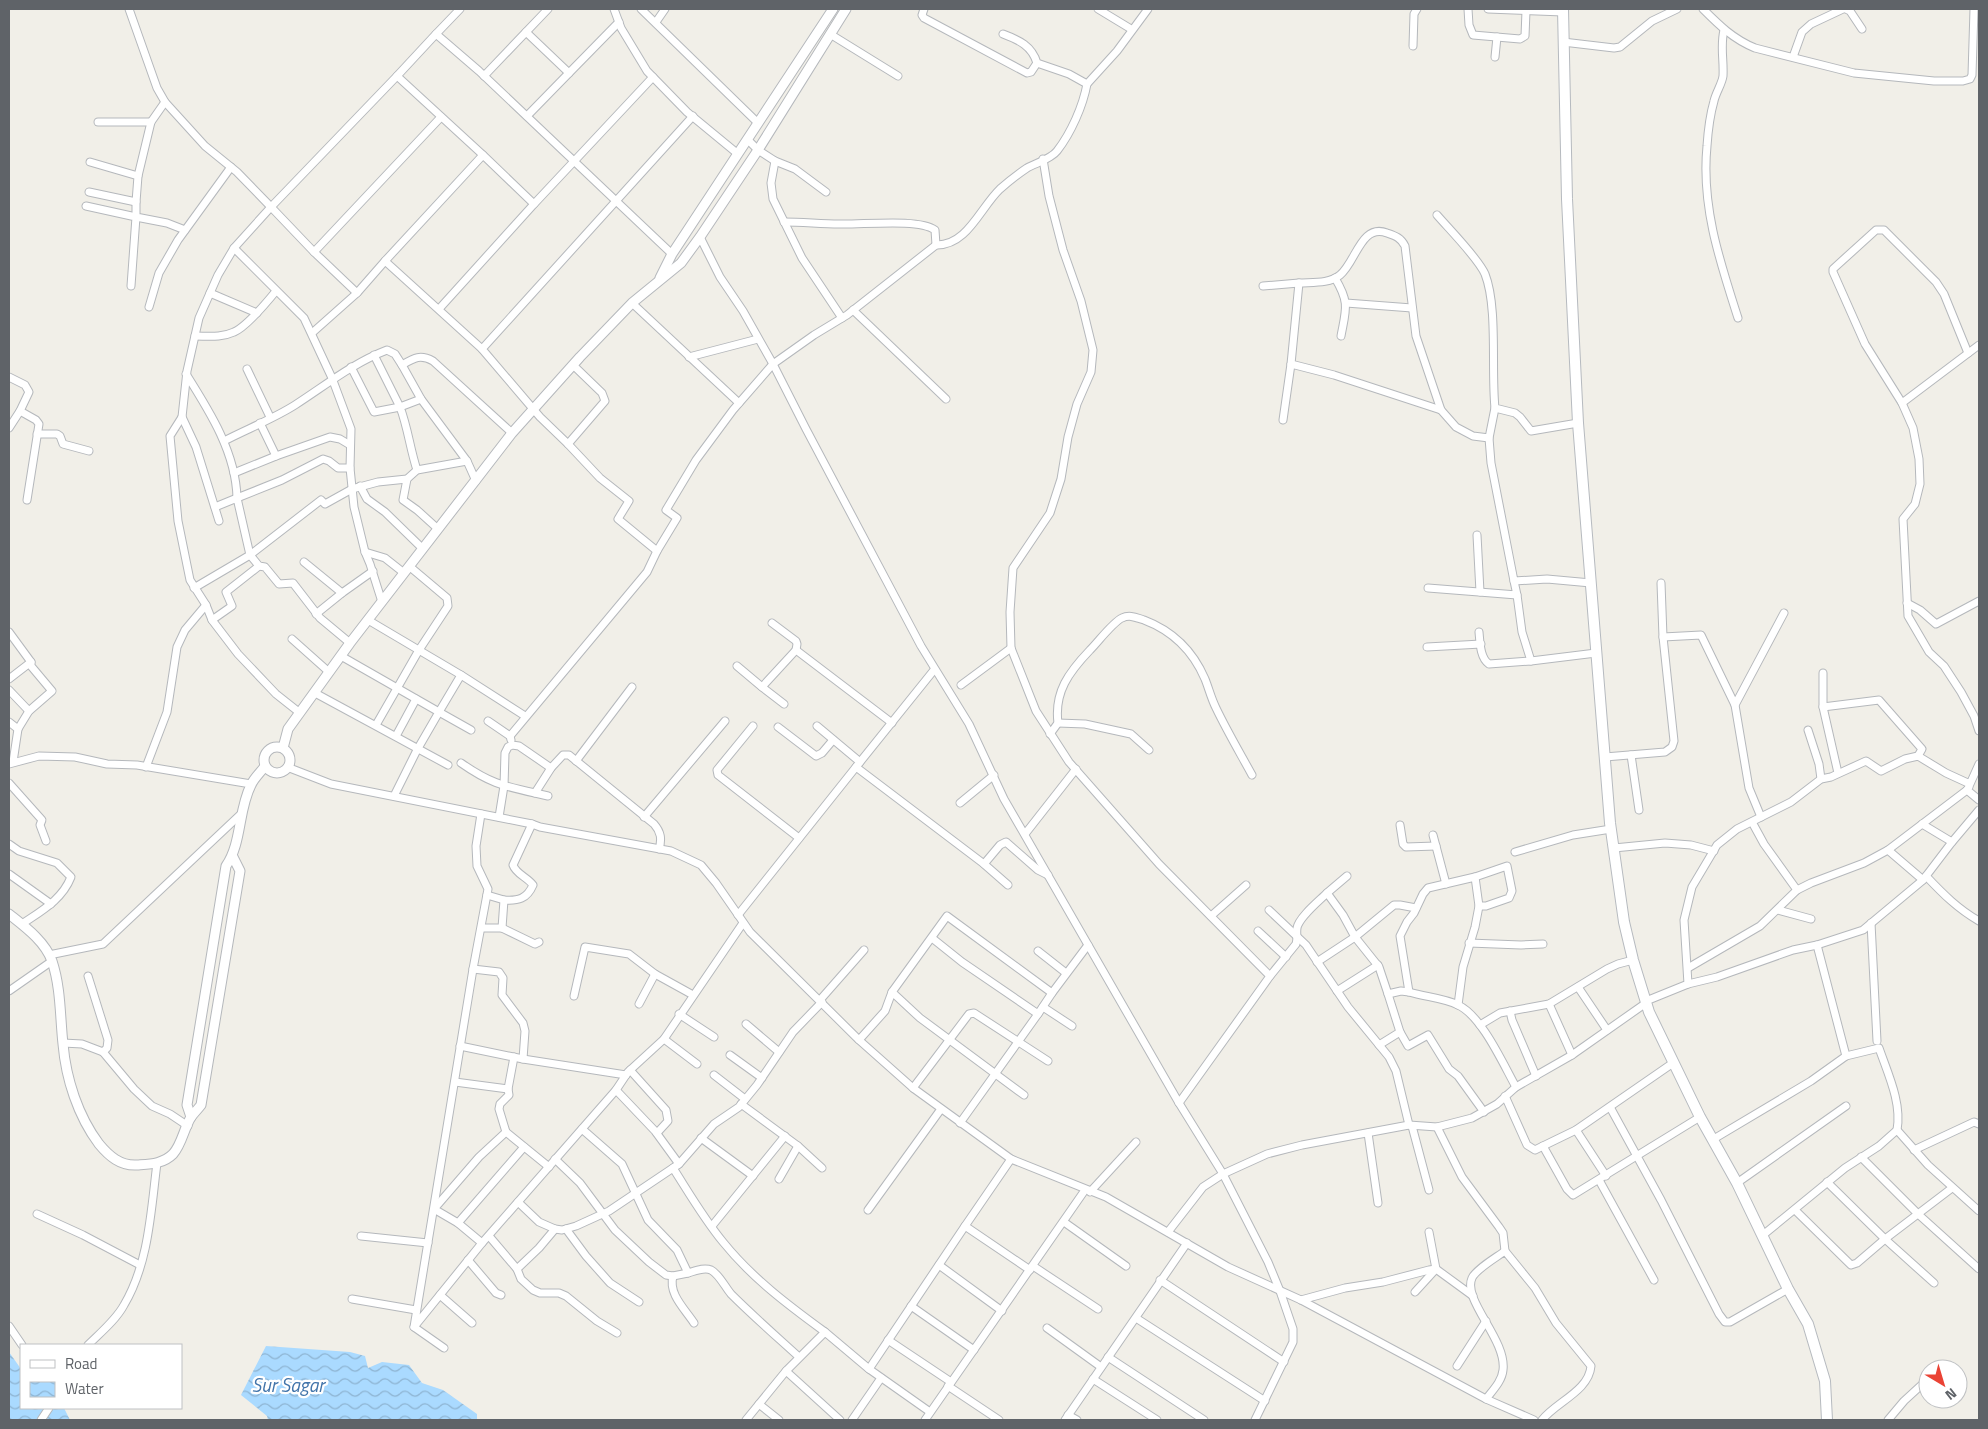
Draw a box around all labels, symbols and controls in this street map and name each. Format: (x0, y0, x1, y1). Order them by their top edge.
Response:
legend (20, 1344, 182, 1409)
text: Road (65, 1352, 97, 1375)
north arrow (1918, 1359, 1968, 1409)
water label: Sur Sagar (252, 1370, 326, 1399)
text: Water (65, 1377, 104, 1400)
text: N (1941, 1383, 1962, 1406)

